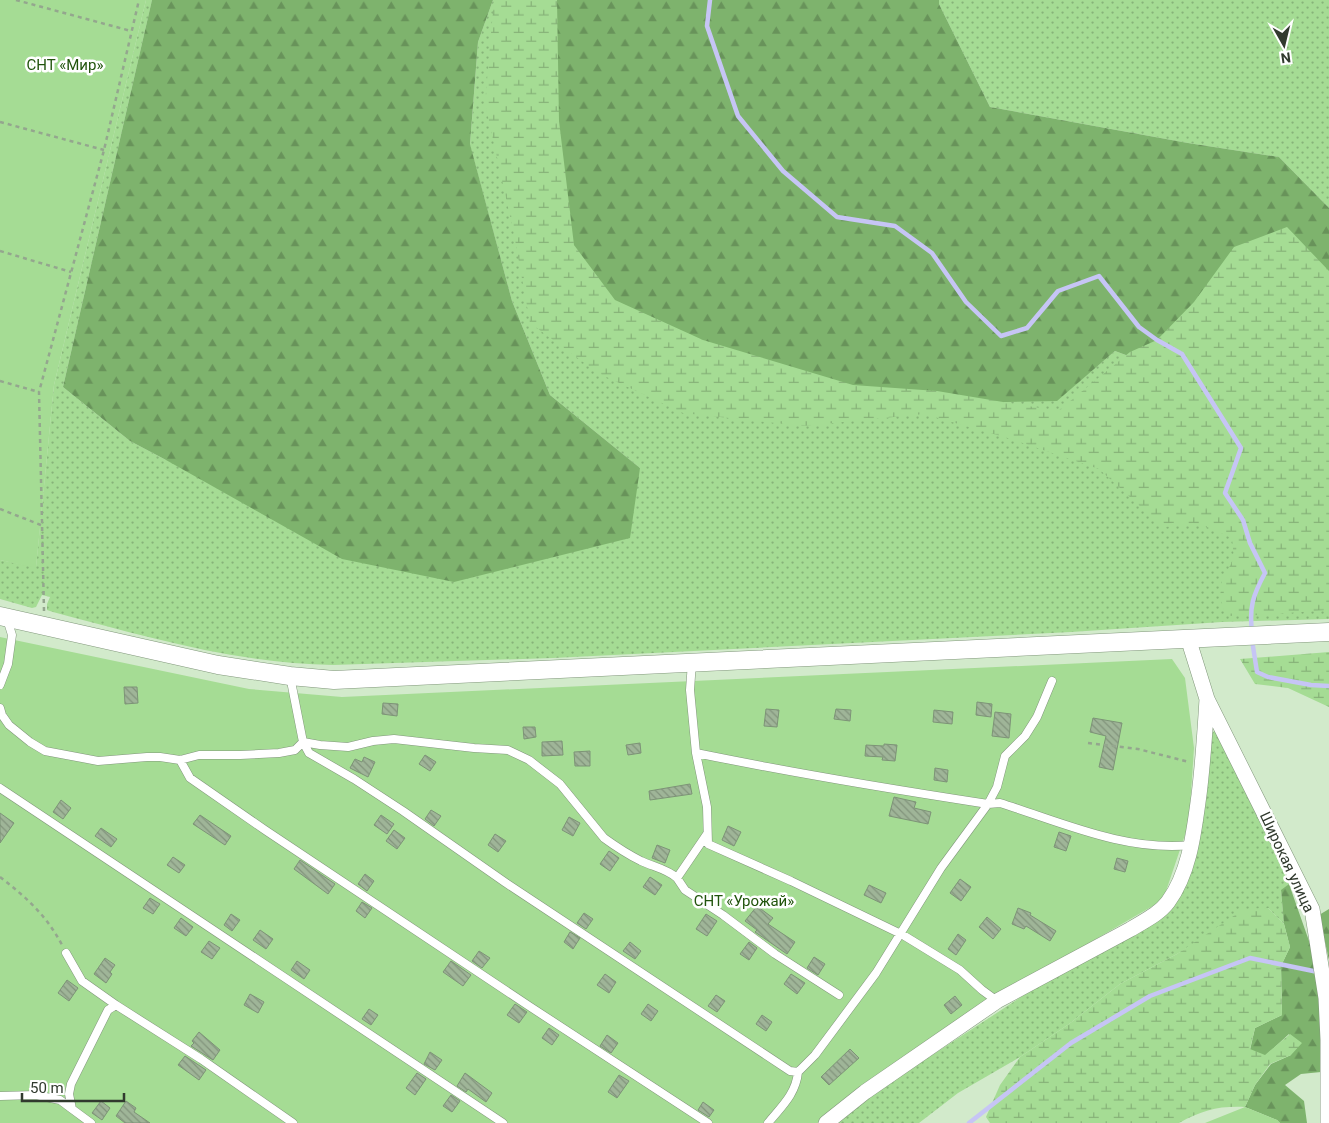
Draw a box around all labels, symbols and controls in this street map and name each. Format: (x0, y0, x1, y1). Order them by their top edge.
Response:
north arrow (1259, 20, 1309, 70)
text: N (1280, 49, 1292, 66)
park label: СНТ «Мир» (27, 56, 103, 74)
street label: Широкая улица (1256, 809, 1318, 915)
park label: СНТ «Урожай» (694, 892, 794, 910)
scale bar (22, 1070, 125, 1102)
text: 50 m (30, 1079, 64, 1097)

